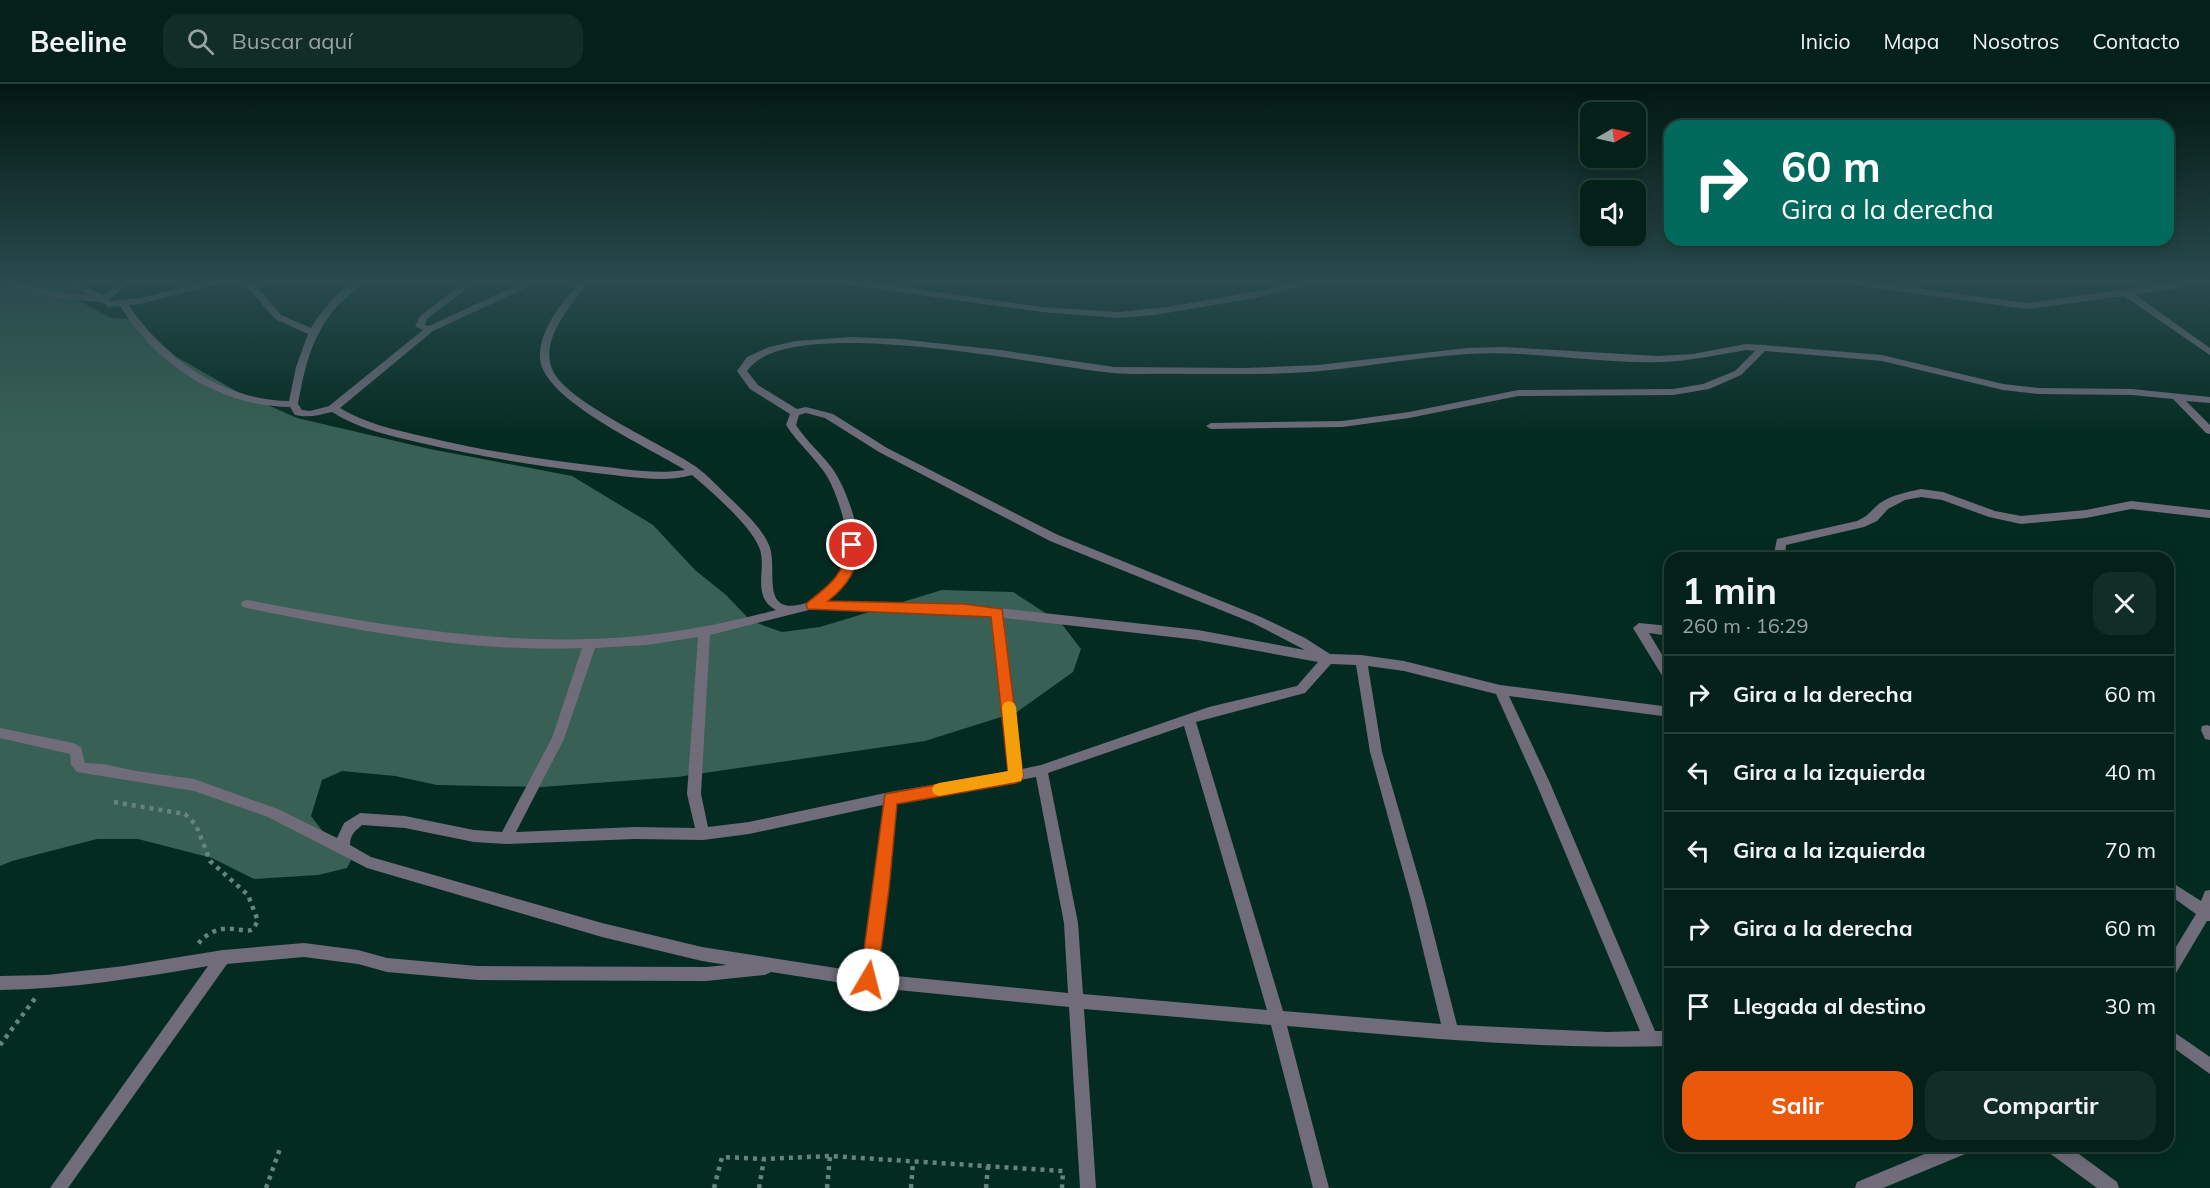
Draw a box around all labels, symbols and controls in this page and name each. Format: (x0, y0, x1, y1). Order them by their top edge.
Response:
search box (163, 14, 583, 68)
text: Beeline (30, 24, 127, 59)
icon: search (184, 25, 217, 58)
text: Buscar aquí (232, 27, 353, 55)
text: Inicio (1800, 28, 1850, 54)
text: Mapa (1883, 28, 1939, 54)
text: Nosotros (1972, 28, 2059, 54)
text: Contacto (2092, 28, 2180, 54)
north arrow (1580, 102, 1646, 168)
map controls (1580, 102, 1646, 246)
text: 60 m (1781, 140, 1881, 193)
icon: right (1682, 144, 1760, 222)
button: sound (1580, 180, 1646, 246)
text: Gira a la derecha (1781, 192, 1994, 226)
pin (826, 519, 877, 570)
icon: arrive (835, 528, 868, 561)
text: 1 min (1682, 568, 1777, 613)
button: close (2093, 572, 2156, 635)
text: 260 m · 16:29 (1682, 613, 1808, 638)
icon: right (1682, 678, 1715, 711)
text: Gira a la derecha (1733, 680, 1913, 708)
text: 60 m (2105, 680, 2156, 708)
icon: left (1682, 756, 1715, 789)
text: Gira a la izquierda (1733, 758, 1926, 786)
text: 40 m (2105, 758, 2156, 786)
icon: left (1682, 834, 1715, 867)
text: Gira a la izquierda (1733, 836, 1926, 864)
text: 70 m (2105, 836, 2156, 864)
icon: right (1682, 912, 1715, 945)
text: Gira a la derecha (1733, 914, 1913, 942)
text: 60 m (2105, 914, 2156, 942)
position arrow (836, 948, 900, 1012)
icon: arrive (1682, 990, 1715, 1023)
text: Llegada al destino (1733, 992, 1926, 1020)
text: 30 m (2105, 992, 2156, 1020)
button: Salir (1682, 1071, 1913, 1140)
button: Compartir (1925, 1071, 2156, 1140)

